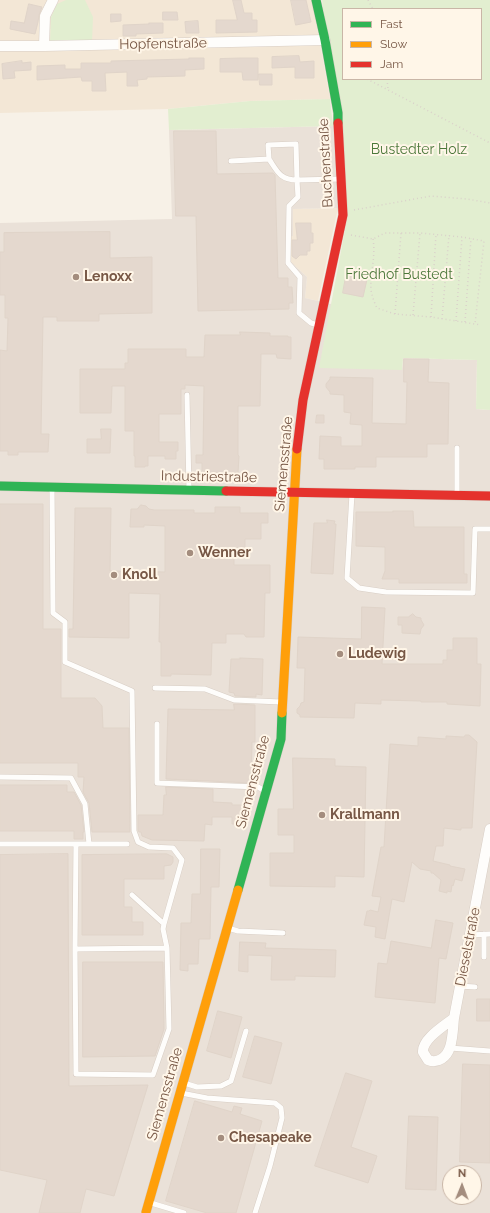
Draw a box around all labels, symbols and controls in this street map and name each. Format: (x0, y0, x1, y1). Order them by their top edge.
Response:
legend (342, 8, 482, 80)
text: Fast (380, 17, 403, 31)
street label: Hopfenstraße (119, 35, 207, 53)
text: Slow (380, 37, 407, 51)
text: Jam (380, 57, 403, 71)
street label: Buchenstraße (315, 118, 337, 208)
park label: Bustedter Holz (371, 142, 467, 158)
park label: Friedhof Bustedt (345, 267, 453, 283)
place label: Lenoxx (84, 269, 132, 285)
marker: Lenoxx (71, 272, 81, 282)
street label: Siemensstraße (271, 416, 297, 512)
street label: Industriestraße (161, 468, 257, 486)
place label: Wenner (198, 545, 251, 561)
marker: Wenner (185, 548, 195, 558)
place label: Knoll (122, 567, 157, 583)
marker: Knoll (109, 570, 119, 580)
place label: Ludewig (348, 646, 406, 662)
marker: Ludewig (335, 649, 345, 659)
street label: Siemensstraße (233, 734, 273, 830)
place label: Krallmann (330, 807, 400, 823)
marker: Krallmann (317, 810, 327, 820)
street label: Dieselstraße (452, 906, 484, 988)
street label: Siemensstraße (144, 1046, 186, 1142)
place label: Chesapeake (229, 1130, 312, 1146)
marker: Chesapeake (216, 1133, 226, 1143)
north arrow (442, 1165, 482, 1205)
text: N (458, 1167, 467, 1180)

